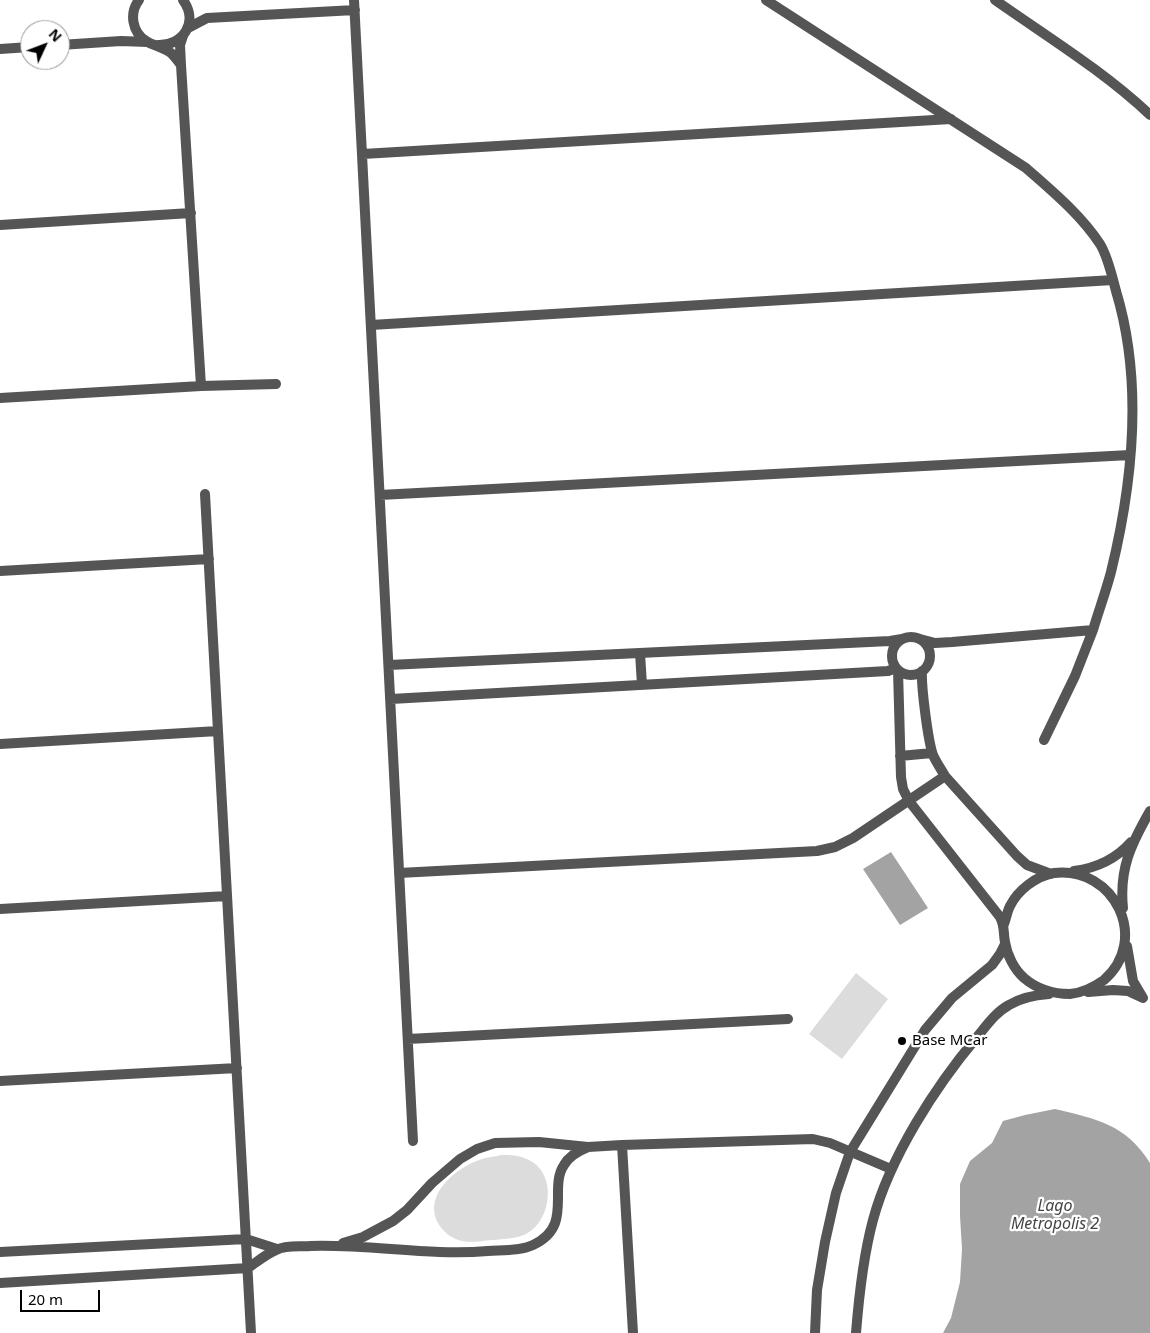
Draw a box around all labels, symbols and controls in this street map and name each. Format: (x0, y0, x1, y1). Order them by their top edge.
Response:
north arrow (20, 20, 70, 70)
text: N (45, 24, 66, 46)
place label: Base MCar (912, 1032, 987, 1050)
marker: Base MCar (896, 1035, 908, 1047)
water label: Lago Metropolis 2 (1011, 1196, 1099, 1234)
scale bar (22, 1280, 102, 1312)
text: 20 m (28, 1289, 63, 1309)

